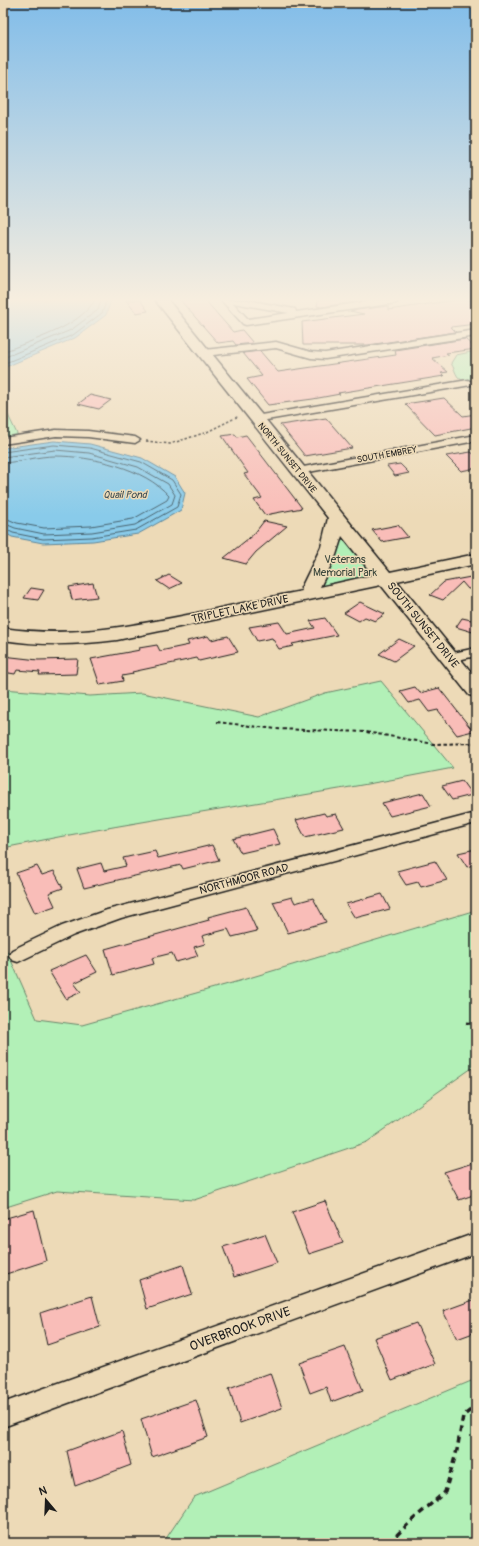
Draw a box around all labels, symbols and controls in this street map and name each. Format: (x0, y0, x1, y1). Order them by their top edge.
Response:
street label: NORTH SUNSET DRIVE (255, 421, 319, 496)
street label: SOUTH EMBREY (356, 444, 418, 466)
water label: Quail Pond (103, 489, 148, 501)
park label: Veterans Memorial Park (313, 553, 377, 579)
street label: SOUTH SUNSET DRIVE (384, 579, 462, 671)
street label: TRIPLET LAKE DRIVE (190, 592, 290, 626)
street label: NORTHMOOR ROAD (198, 861, 290, 897)
street label: OVERBROOK DRIVE (187, 1303, 293, 1355)
north arrow (26, 1480, 66, 1520)
text: N (37, 1483, 49, 1498)

